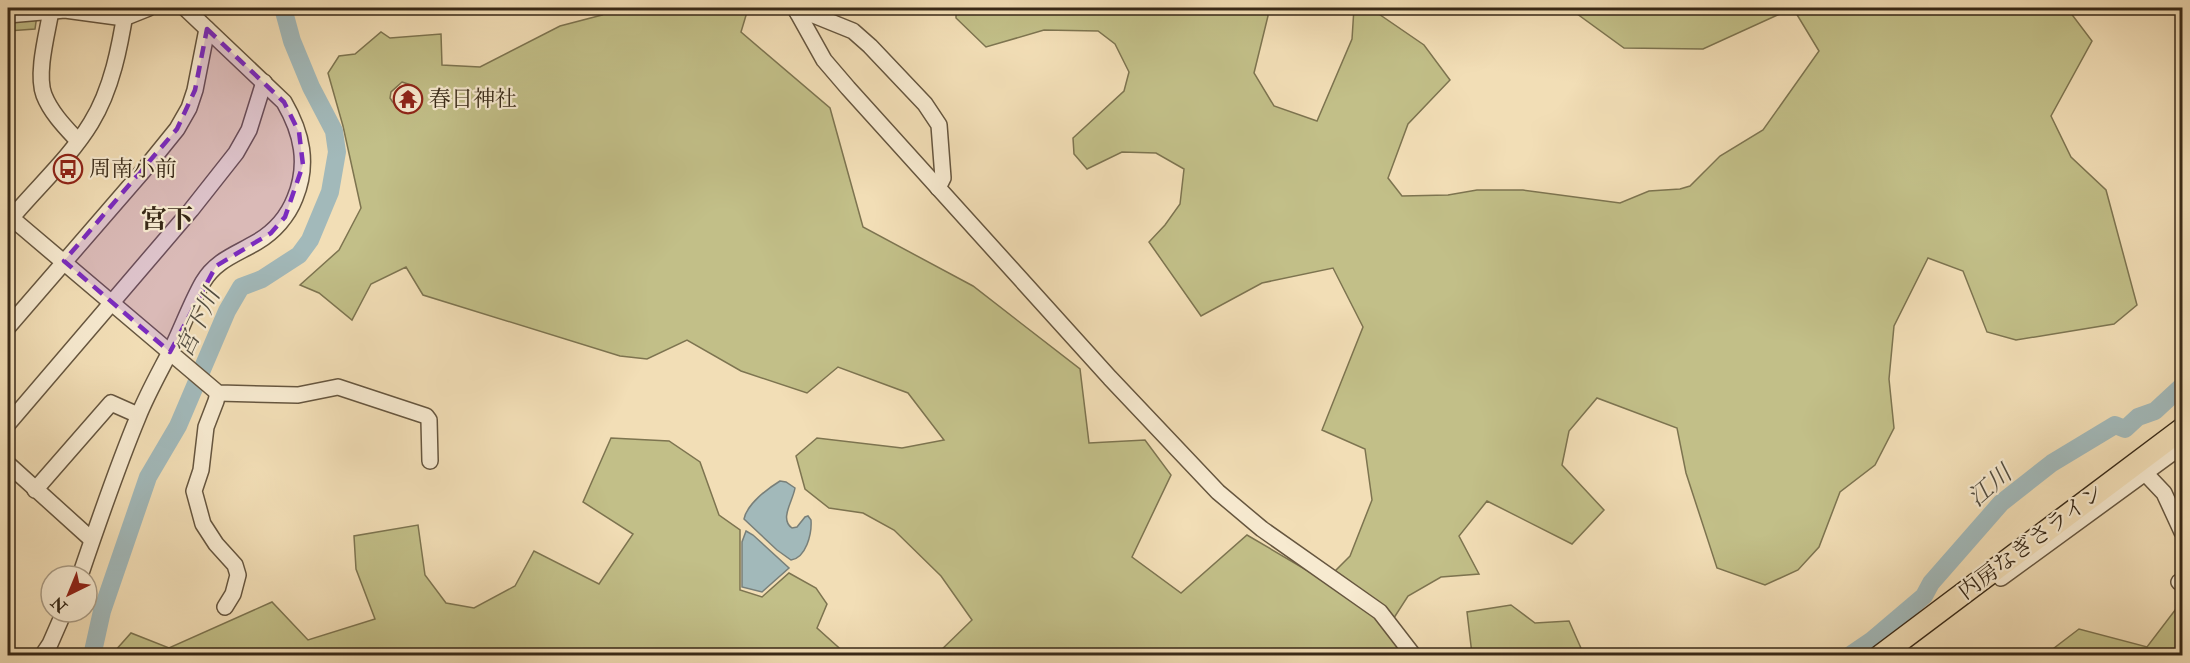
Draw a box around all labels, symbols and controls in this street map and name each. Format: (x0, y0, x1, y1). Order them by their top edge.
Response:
temple icon: 春日神社 (392, 83, 424, 115)
place label: 春日神社 (429, 85, 517, 113)
bus stop icon: 周南小前 (52, 153, 84, 185)
place label: 周南小前 (89, 155, 177, 183)
district label: 宮下 (141, 204, 193, 236)
water label: 宮下川 (169, 281, 229, 362)
water label: 江川 (1962, 457, 2021, 513)
street label: 内房なぎさライン (1953, 478, 2109, 606)
north arrow (39, 564, 99, 624)
text: N (47, 592, 72, 617)

